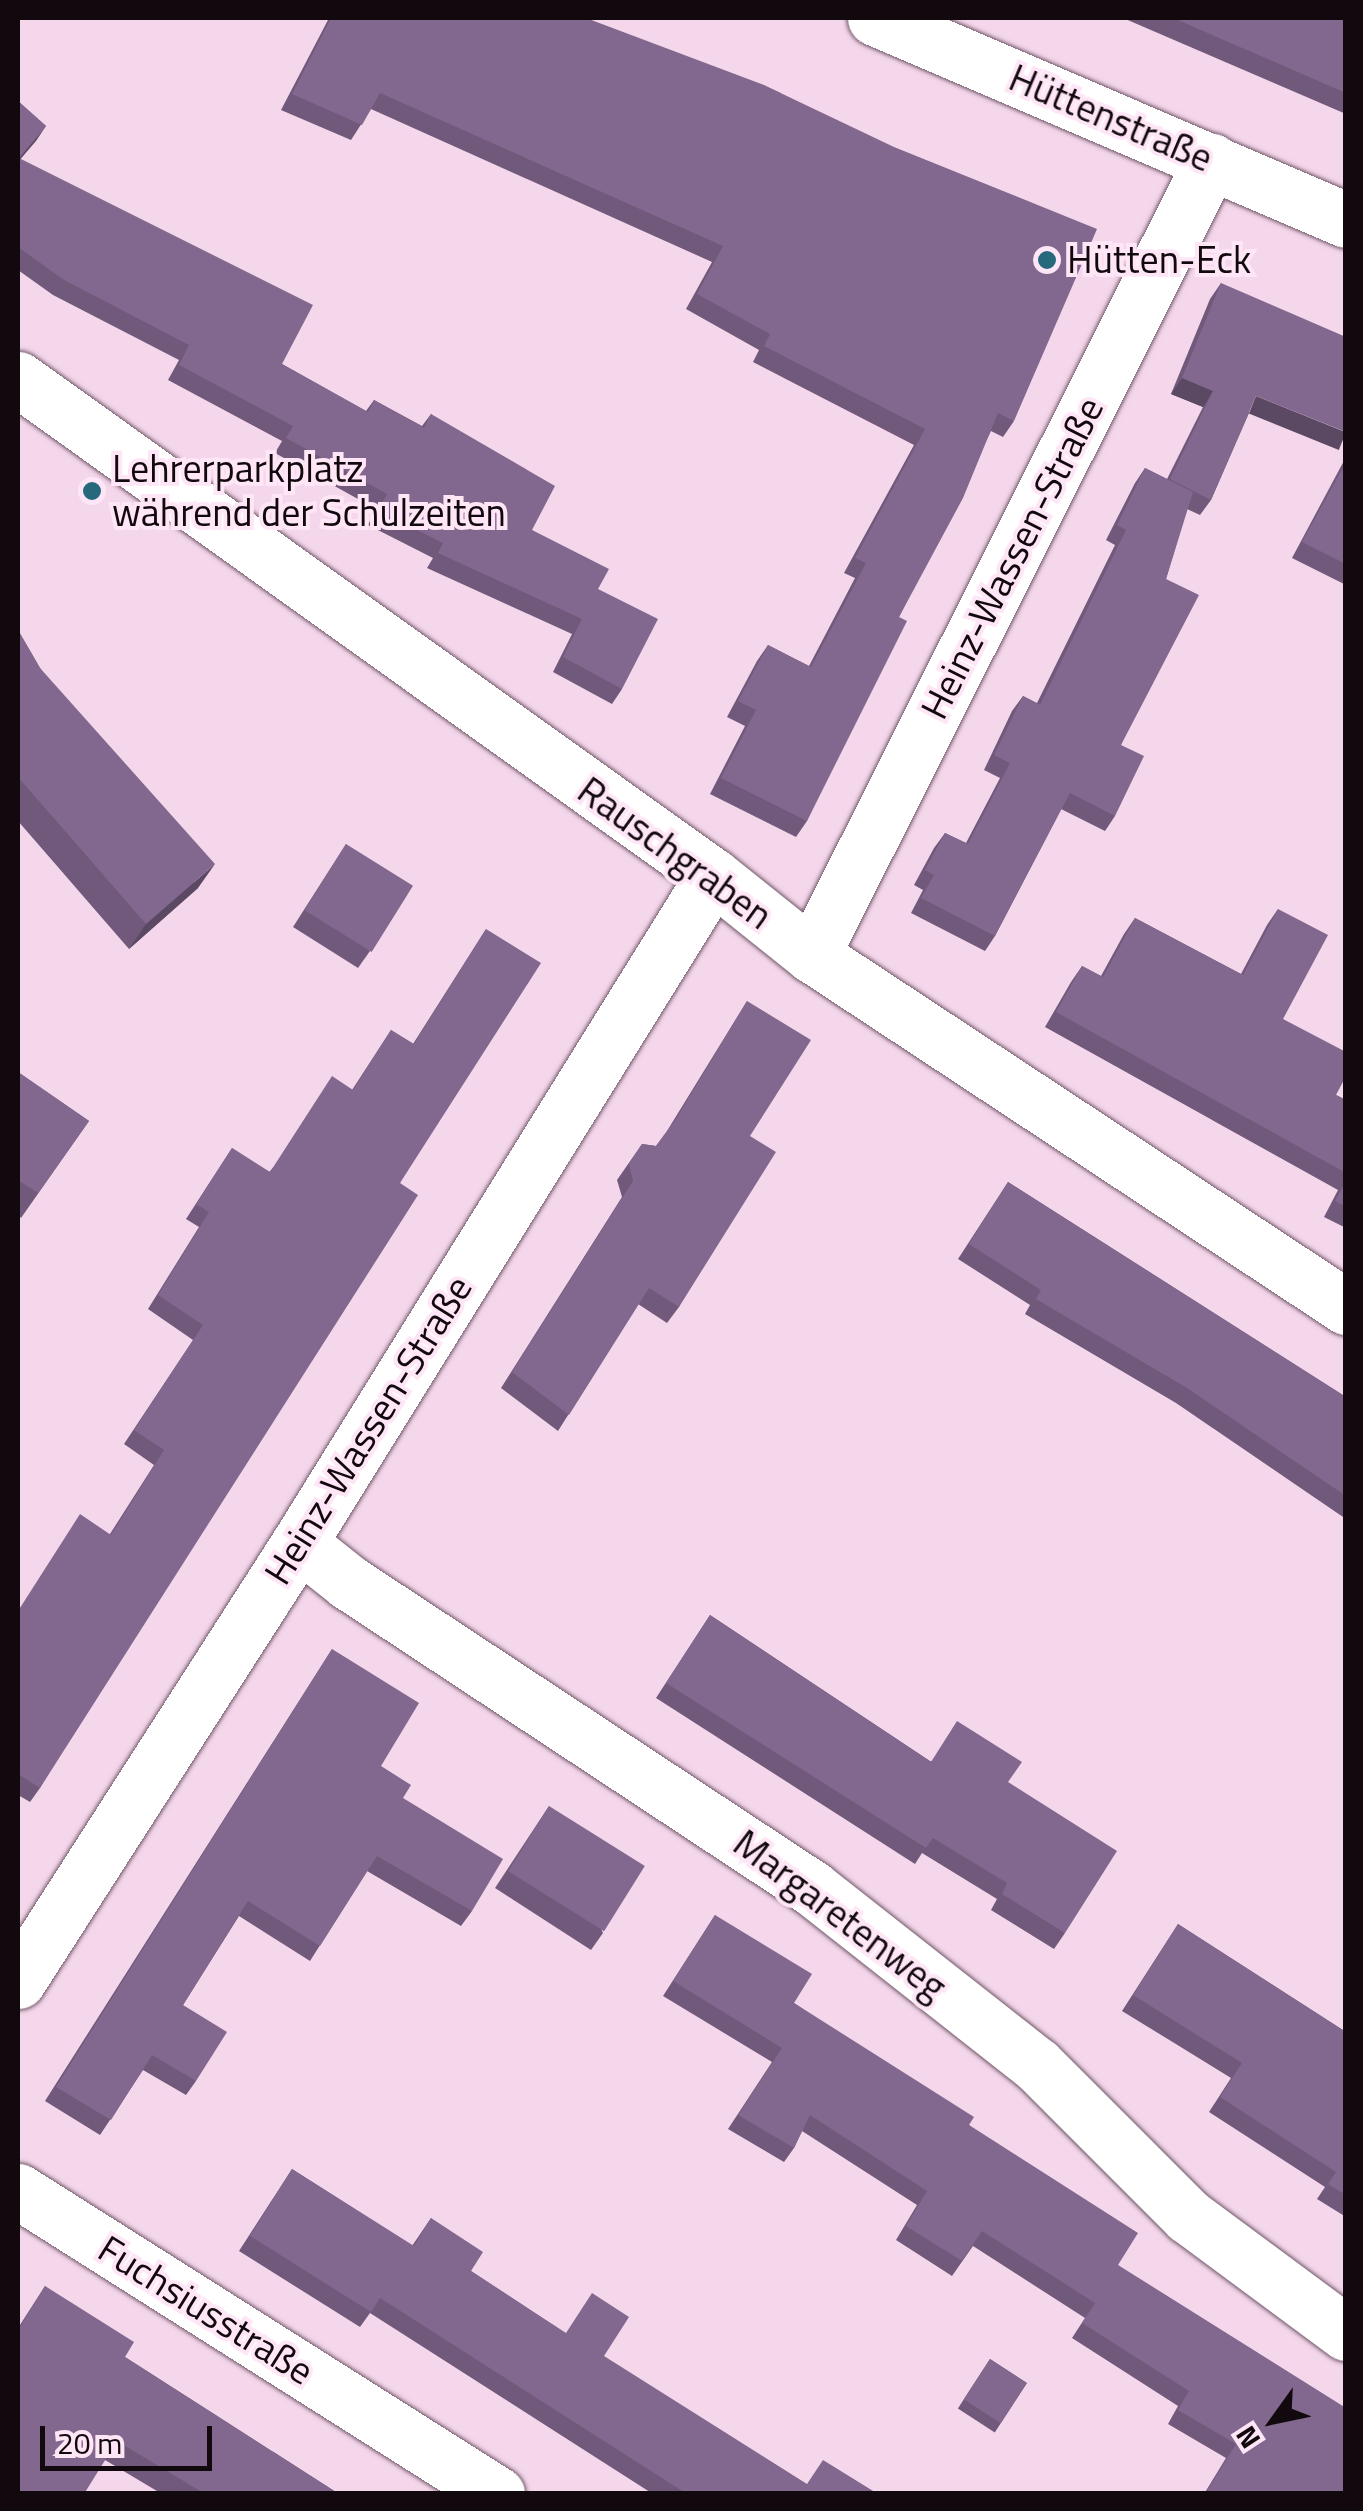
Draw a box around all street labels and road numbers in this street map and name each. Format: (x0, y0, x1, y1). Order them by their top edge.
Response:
street label: Hüttenstraße (1003, 55, 1219, 181)
street label: Heinz-Wassen-Straße (911, 390, 1113, 726)
street label: Rauschgraben (569, 767, 781, 939)
street label: Heinz-Wassen-Straße (255, 1267, 481, 1593)
street label: Margaretenweg (725, 1820, 955, 2010)
street label: Fuchsiusstraße (90, 2226, 322, 2394)

